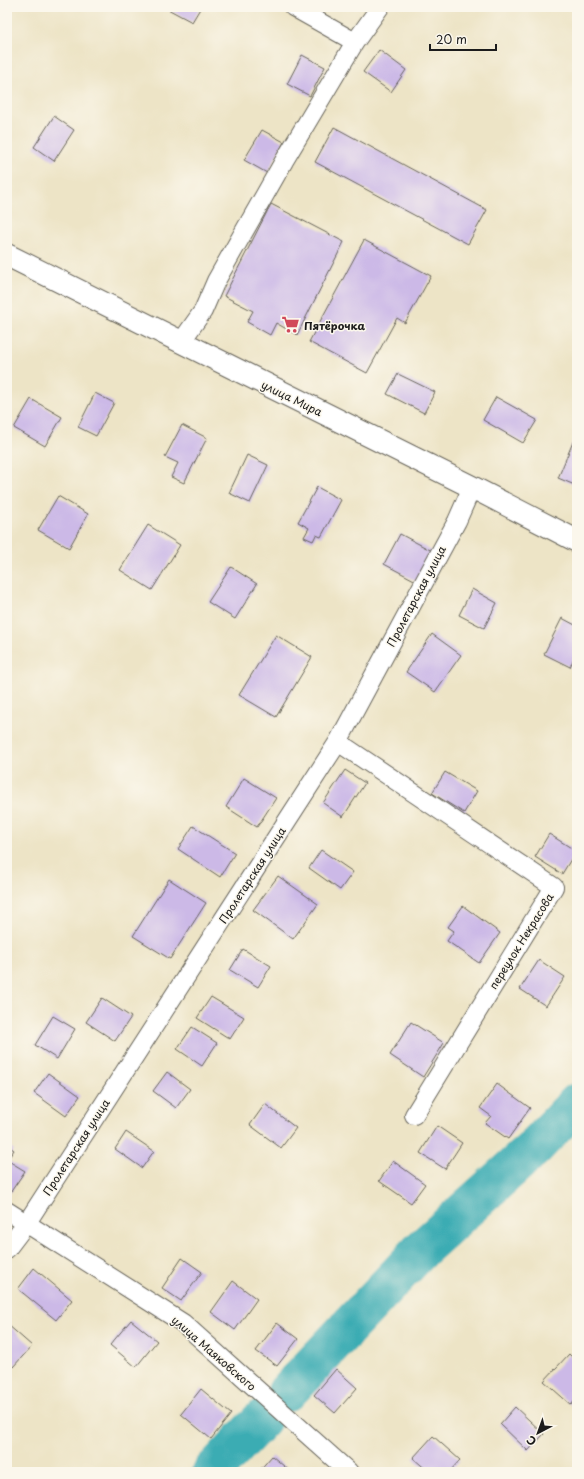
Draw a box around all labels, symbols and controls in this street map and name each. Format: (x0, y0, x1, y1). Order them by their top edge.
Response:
scale bar (430, 26, 496, 52)
text: 20 m (436, 30, 467, 48)
supermarket icon: Пятёрочка (281, 315, 301, 335)
place label: Пятёрочка (304, 317, 366, 334)
street label: улица Мира (259, 376, 326, 420)
street label: Пролетарская улица (382, 542, 450, 650)
street label: Пролетарская улица (214, 823, 290, 927)
street label: переулок Некрасова (484, 889, 558, 992)
street label: Пролетарская улица (38, 1095, 114, 1199)
street label: улица Маяковского (168, 1311, 260, 1395)
north arrow (518, 1413, 558, 1453)
text: С (522, 1432, 540, 1450)

